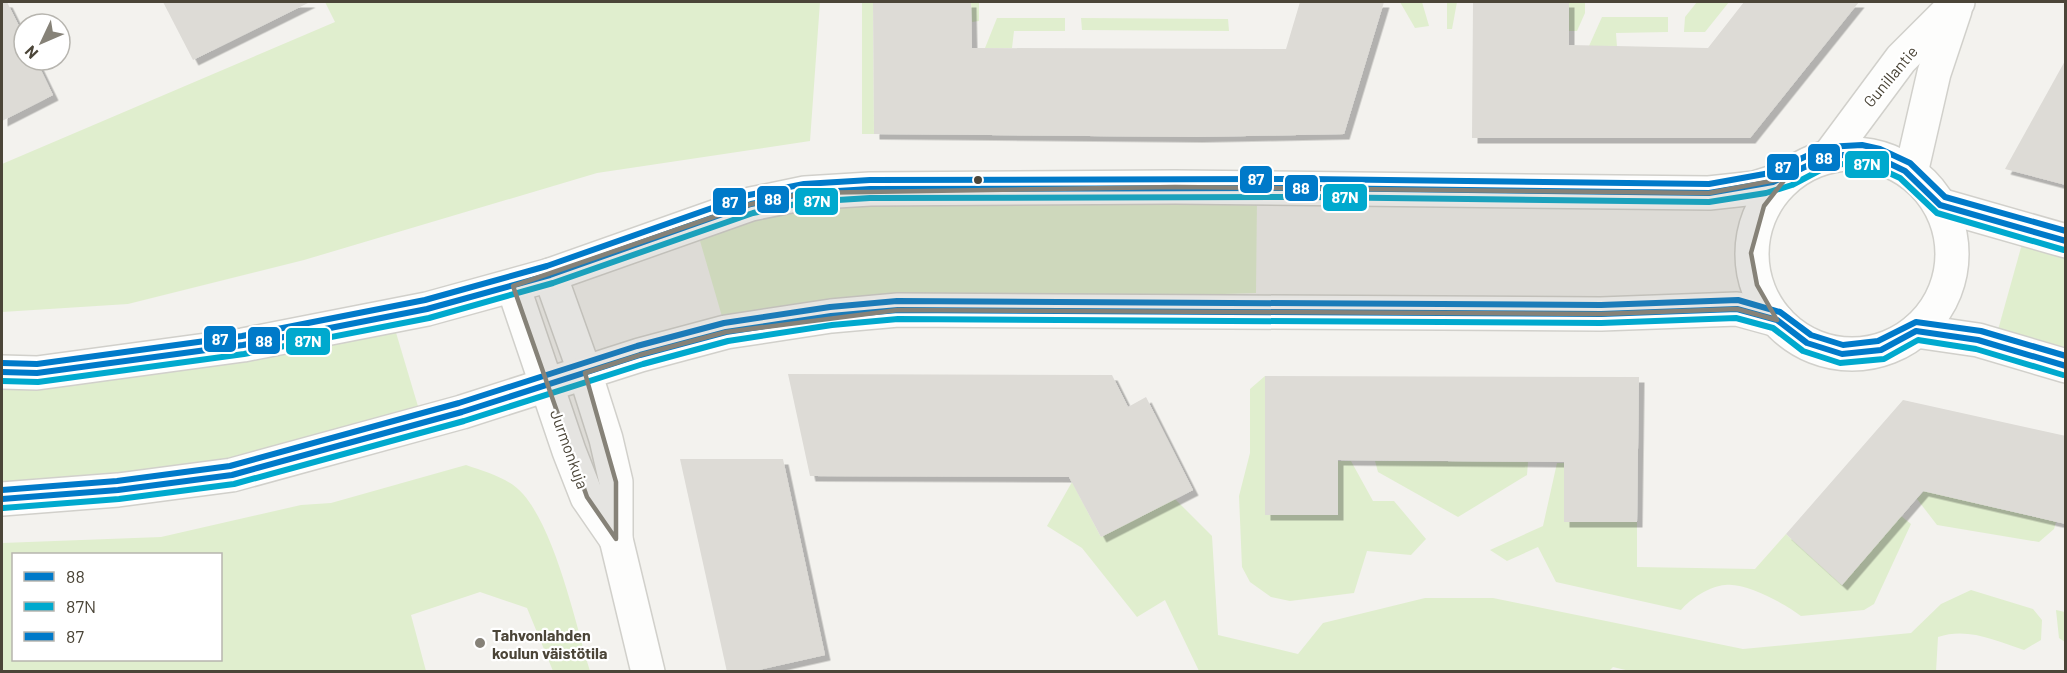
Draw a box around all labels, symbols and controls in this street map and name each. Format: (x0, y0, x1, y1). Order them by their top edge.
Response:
north arrow (12, 12, 72, 72)
text: N (20, 42, 41, 63)
street label: Gunillantie (1859, 42, 1921, 110)
line badge: 88 (1807, 143, 1841, 172)
text: 88 (1815, 148, 1833, 167)
line badge: 87N (1844, 150, 1890, 179)
line badge: 87 (1766, 153, 1800, 181)
text: 87N (1853, 154, 1881, 173)
text: 87 (1775, 157, 1791, 176)
line badge: 87 (1239, 165, 1273, 194)
text: 87 (1248, 169, 1264, 188)
unlabelled marker (972, 174, 984, 186)
line badge: 88 (1284, 174, 1319, 202)
text: 88 (1292, 178, 1310, 197)
line badge: 87N (1322, 183, 1368, 212)
line badge: 88 (756, 185, 790, 214)
line badge: 87 (712, 187, 747, 216)
line badge: 87N (794, 187, 839, 216)
text: 87N (1331, 187, 1359, 206)
text: 88 (764, 189, 782, 208)
text: 87N (803, 191, 831, 210)
text: 87 (722, 192, 738, 211)
line badge: 87 (203, 325, 237, 353)
line badge: 88 (247, 326, 281, 355)
line badge: 87N (285, 327, 331, 356)
text: 87 (212, 329, 228, 348)
text: 88 (255, 331, 273, 350)
text: 87N (294, 331, 322, 350)
street label: Jurmonkuja (547, 407, 593, 491)
legend (12, 553, 222, 661)
text: 88 (66, 565, 85, 587)
text: 87N (66, 595, 96, 617)
text: 87 (66, 625, 84, 647)
place label: Tahvonlahden koulun väistötila (492, 625, 607, 662)
marker: Tahvonlahden koulun väistötila (473, 636, 487, 650)

